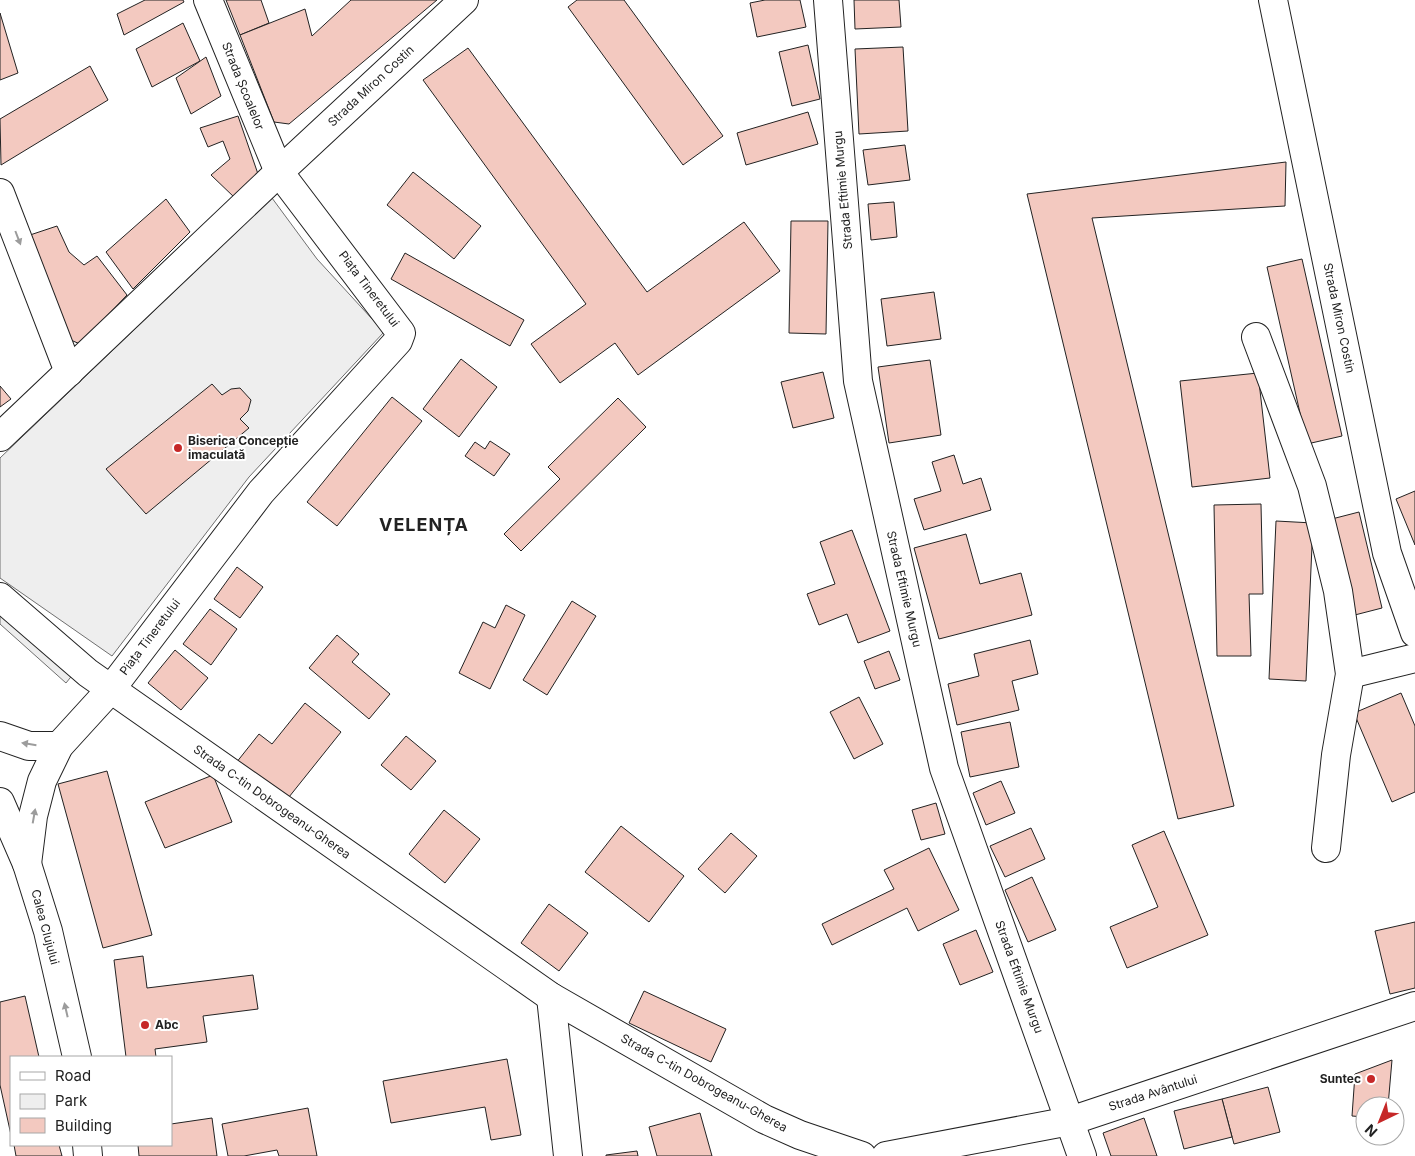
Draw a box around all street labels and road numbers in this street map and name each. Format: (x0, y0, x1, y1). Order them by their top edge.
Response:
street label: Strada Școalelor (219, 40, 268, 132)
street label: Strada Miron Costin (324, 42, 417, 129)
street label: Strada Eftimie Murgu (830, 130, 855, 250)
street label: Piața Tineretului (336, 248, 403, 330)
street label: Strada Miron Costin (1320, 261, 1358, 374)
street label: Strada Eftimie Murgu (884, 529, 925, 649)
street label: Piața Tineretului (116, 596, 183, 678)
street label: Strada C-tin Dobrogeanu-Gherea (191, 741, 354, 862)
street label: Calea Clujului (28, 888, 63, 966)
street label: Strada Eftimie Murgu (992, 918, 1047, 1035)
street label: Strada C-tin Dobrogeanu-Gherea (618, 1030, 790, 1135)
street label: Strada Avântului (1107, 1071, 1199, 1114)

